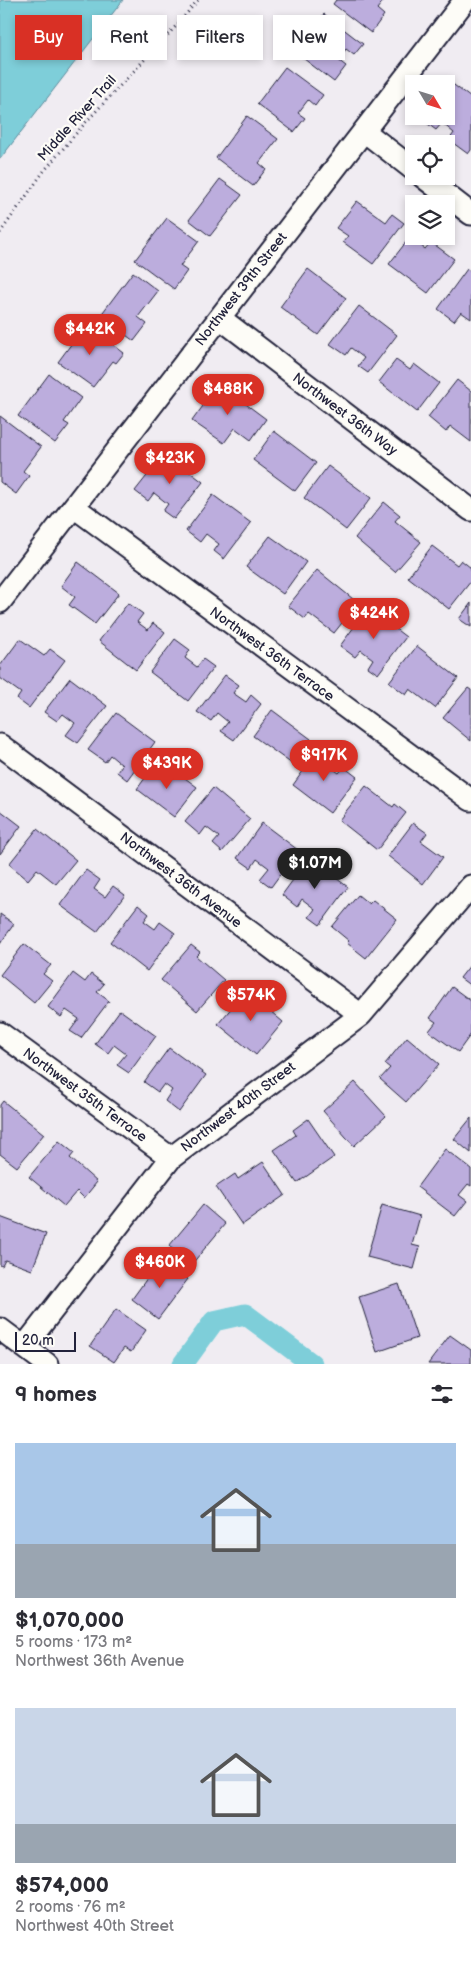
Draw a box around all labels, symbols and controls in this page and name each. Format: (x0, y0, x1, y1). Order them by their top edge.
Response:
chip: Buy (15, 15, 82, 60)
chip: Rent (92, 15, 167, 60)
chip: Filters (177, 15, 263, 60)
chip: New (273, 15, 345, 60)
street label: Middle River Trail (34, 72, 120, 164)
north arrow (405, 75, 455, 125)
map controls (405, 75, 455, 245)
button: locate (405, 135, 455, 185)
button: layers (405, 195, 455, 245)
street label: Northwest 39th Street (192, 228, 291, 349)
pin: $442K (55, 314, 125, 356)
text: $442K (65, 320, 115, 339)
street label: Northwest 36th Way (289, 369, 401, 459)
pin: $488K (193, 374, 263, 416)
text: $488K (203, 380, 253, 399)
pin: $423K (135, 442, 205, 485)
text: $423K (145, 449, 195, 468)
pin: $424K (339, 598, 409, 640)
street label: Northwest 36th Terrace (207, 603, 337, 705)
text: $424K (349, 604, 399, 623)
pin: $917K (289, 740, 359, 782)
text: $917K (301, 746, 347, 765)
pin: $439K (132, 748, 202, 790)
text: $439K (142, 754, 192, 773)
street label: Northwest 36th Avenue (117, 829, 245, 931)
pin: $1.07M (274, 848, 356, 890)
text: $1.07M (288, 854, 342, 873)
pin: $574K (216, 980, 286, 1022)
text: $574K (227, 986, 275, 1005)
street label: Northwest 35th Terrace (20, 1044, 150, 1146)
street label: Northwest 40th Street (177, 1058, 299, 1156)
pin: $460K (125, 1246, 195, 1289)
text: $460K (135, 1253, 185, 1272)
scale bar (15, 1329, 76, 1352)
text: 20 m (22, 1332, 54, 1349)
icon: filters (428, 1380, 456, 1408)
text: 9 homes (15, 1382, 97, 1407)
icon: home (191, 1475, 281, 1565)
text: $1,070,000 (15, 1608, 124, 1633)
text: 5 rooms · 173 m² (15, 1633, 132, 1652)
text: Northwest 36th Avenue (15, 1652, 184, 1671)
icon: home (191, 1740, 281, 1830)
text: $574,000 (15, 1873, 109, 1898)
text: 2 rooms · 76 m² (15, 1898, 126, 1917)
text: Northwest 40th Street (15, 1917, 174, 1936)

